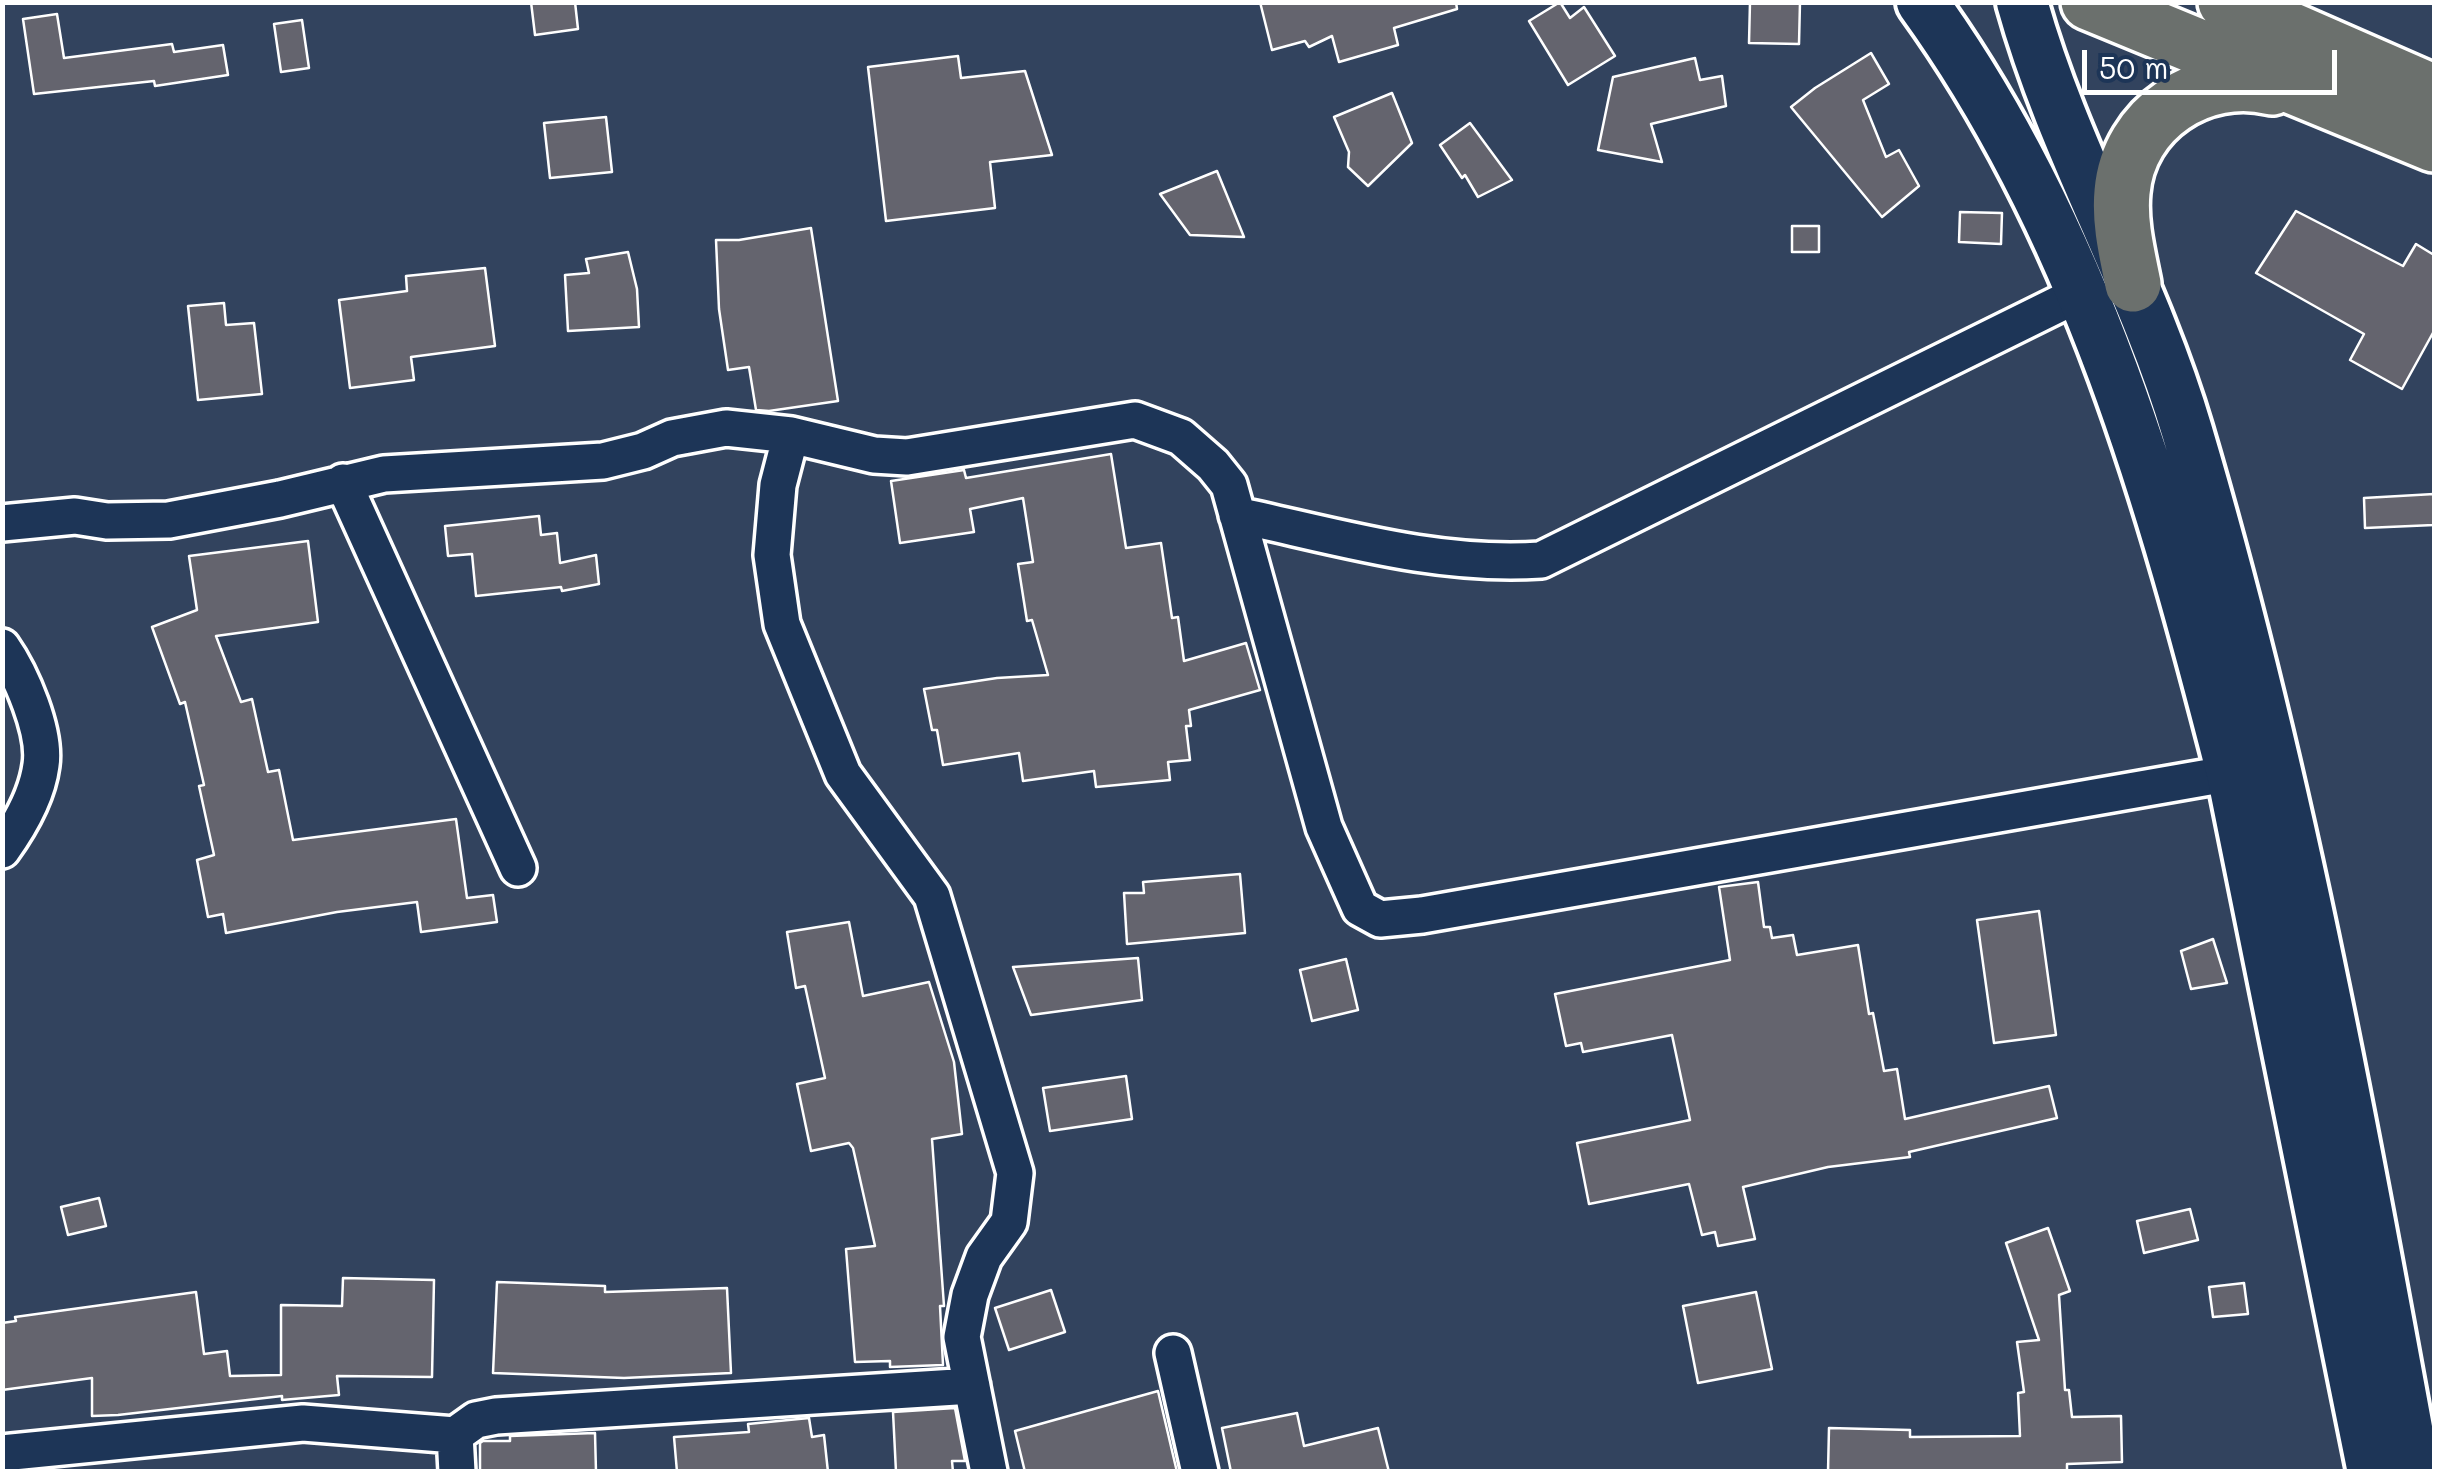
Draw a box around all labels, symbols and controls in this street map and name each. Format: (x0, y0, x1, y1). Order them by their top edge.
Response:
scale bar (2087, 30, 2342, 92)
text: 50 m (2099, 47, 2169, 87)

